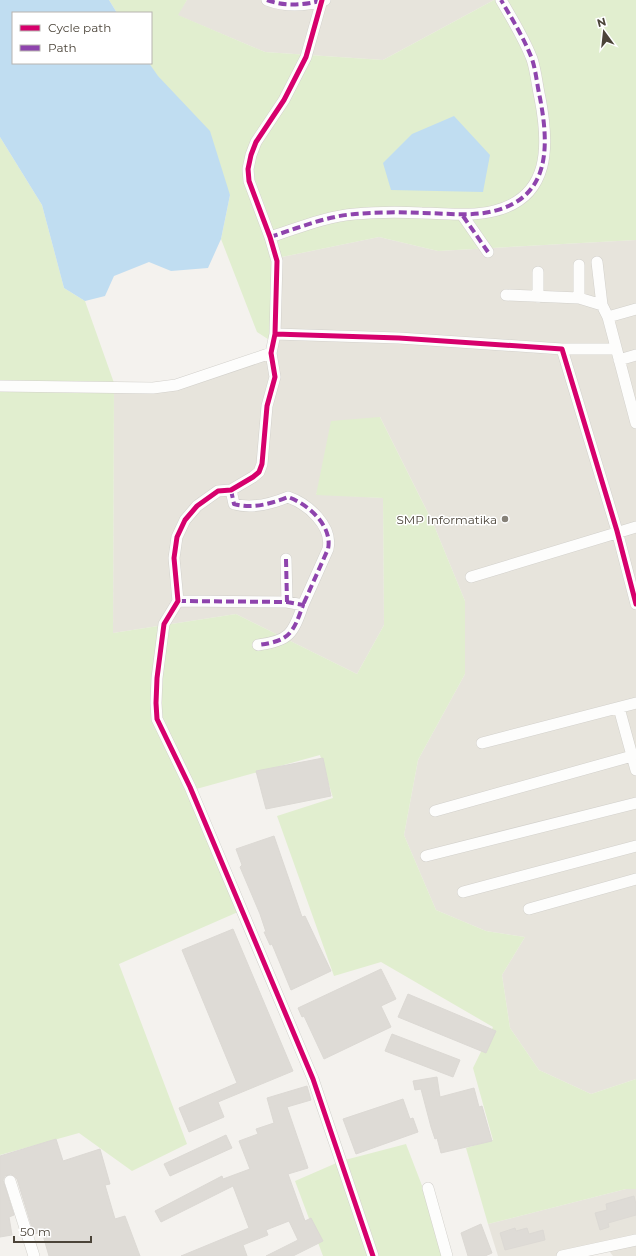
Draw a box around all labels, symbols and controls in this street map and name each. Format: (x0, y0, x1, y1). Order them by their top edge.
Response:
legend (12, 12, 152, 64)
north arrow (584, 12, 624, 52)
text: N (595, 14, 608, 30)
text: Cycle path (48, 20, 111, 35)
text: Path (48, 40, 77, 55)
place label: SMP Informatika (396, 512, 497, 527)
marker: SMP Informatika (500, 514, 510, 524)
scale bar (14, 1218, 91, 1244)
text: 50 m (20, 1224, 51, 1239)

